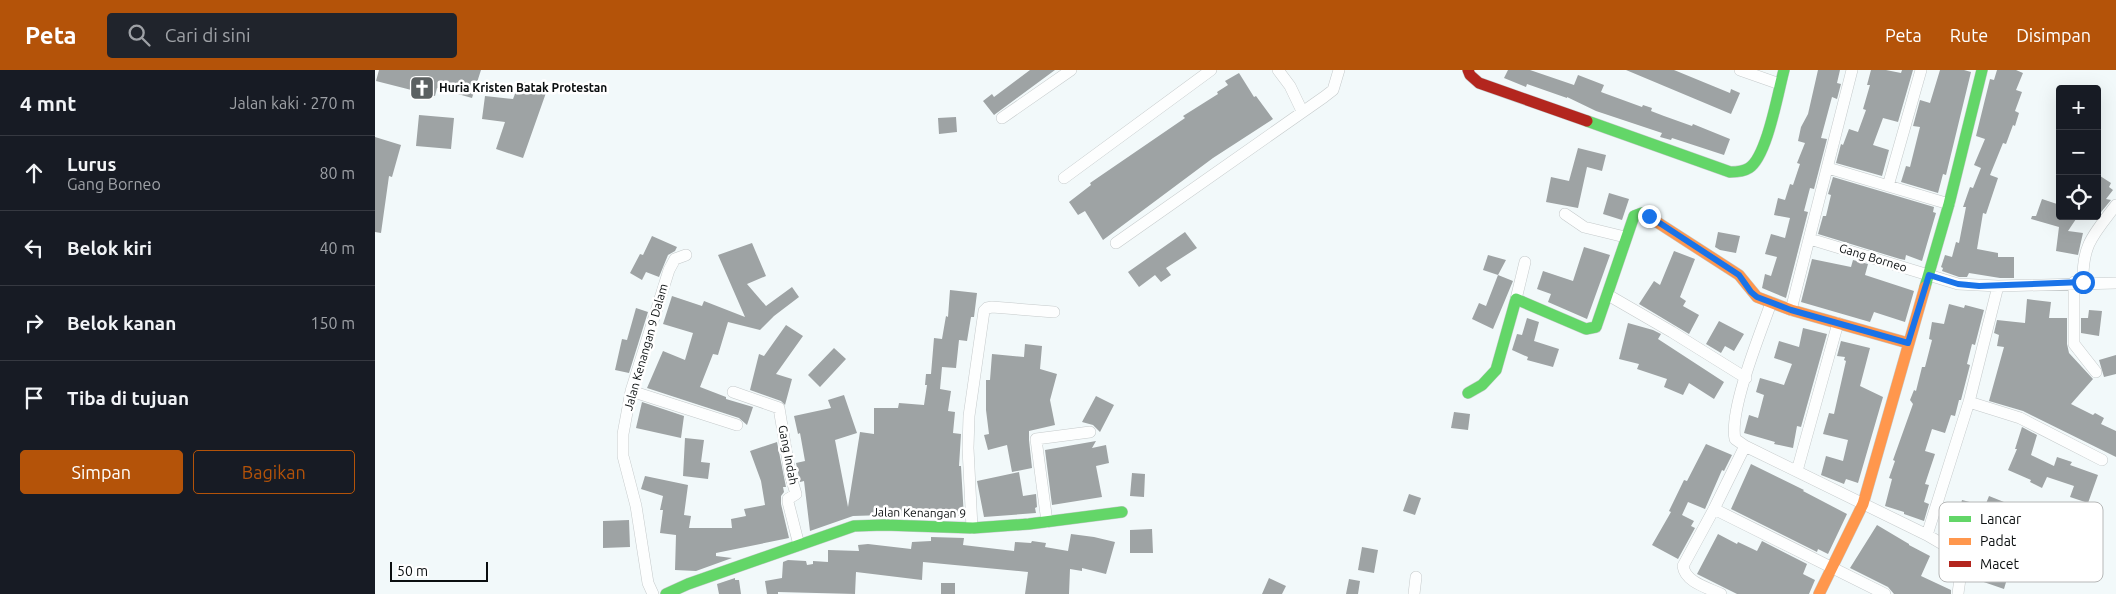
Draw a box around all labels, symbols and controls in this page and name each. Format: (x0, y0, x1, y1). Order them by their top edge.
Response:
search box (107, 13, 457, 58)
icon: search (125, 21, 153, 49)
text: Peta (25, 22, 77, 49)
text: Cari di sini (165, 24, 251, 46)
text: Peta (1885, 25, 1922, 45)
text: Rute (1950, 25, 1988, 45)
text: Disimpan (2016, 25, 2091, 45)
church icon: Huria Kristen Batak Protestan (409, 75, 435, 101)
place label: Huria Kristen Batak Protestan (439, 81, 607, 94)
map controls (2056, 85, 2101, 220)
button: + (2056, 85, 2101, 130)
text: 4 mnt (20, 91, 76, 115)
text: Jalan kaki · 270 m (230, 94, 355, 112)
button: − (2056, 130, 2101, 175)
text: Lurus (67, 153, 116, 175)
icon: ahead (20, 159, 48, 187)
text: 80 m (319, 164, 355, 182)
text: Gang Borneo (67, 175, 161, 193)
button: locate (2056, 175, 2101, 220)
route end (1638, 205, 1661, 228)
icon: left (20, 234, 48, 262)
text: Belok kiri (67, 237, 152, 259)
text: 40 m (319, 239, 355, 257)
street label: Gang Borneo (1838, 241, 1909, 274)
route start (2072, 271, 2095, 294)
street label: Jalan Kenangan 9 Dalam (621, 282, 670, 412)
icon: right (20, 309, 48, 337)
text: Belok kanan (67, 312, 176, 334)
text: 150 m (310, 314, 355, 332)
icon: arrive (20, 384, 48, 412)
text: Tiba di tujuan (67, 387, 189, 409)
street label: Gang Indah (776, 424, 801, 486)
button: Simpan (20, 450, 183, 494)
button: Bagikan (193, 450, 355, 494)
legend (1939, 502, 2103, 582)
street label: Jalan Kenangan 9 (872, 505, 966, 520)
text: Lancar (1980, 511, 2022, 527)
text: Padat (1980, 533, 2017, 549)
text: Macet (1980, 556, 2020, 572)
scale bar (390, 559, 487, 582)
text: 50 m (397, 563, 428, 579)

